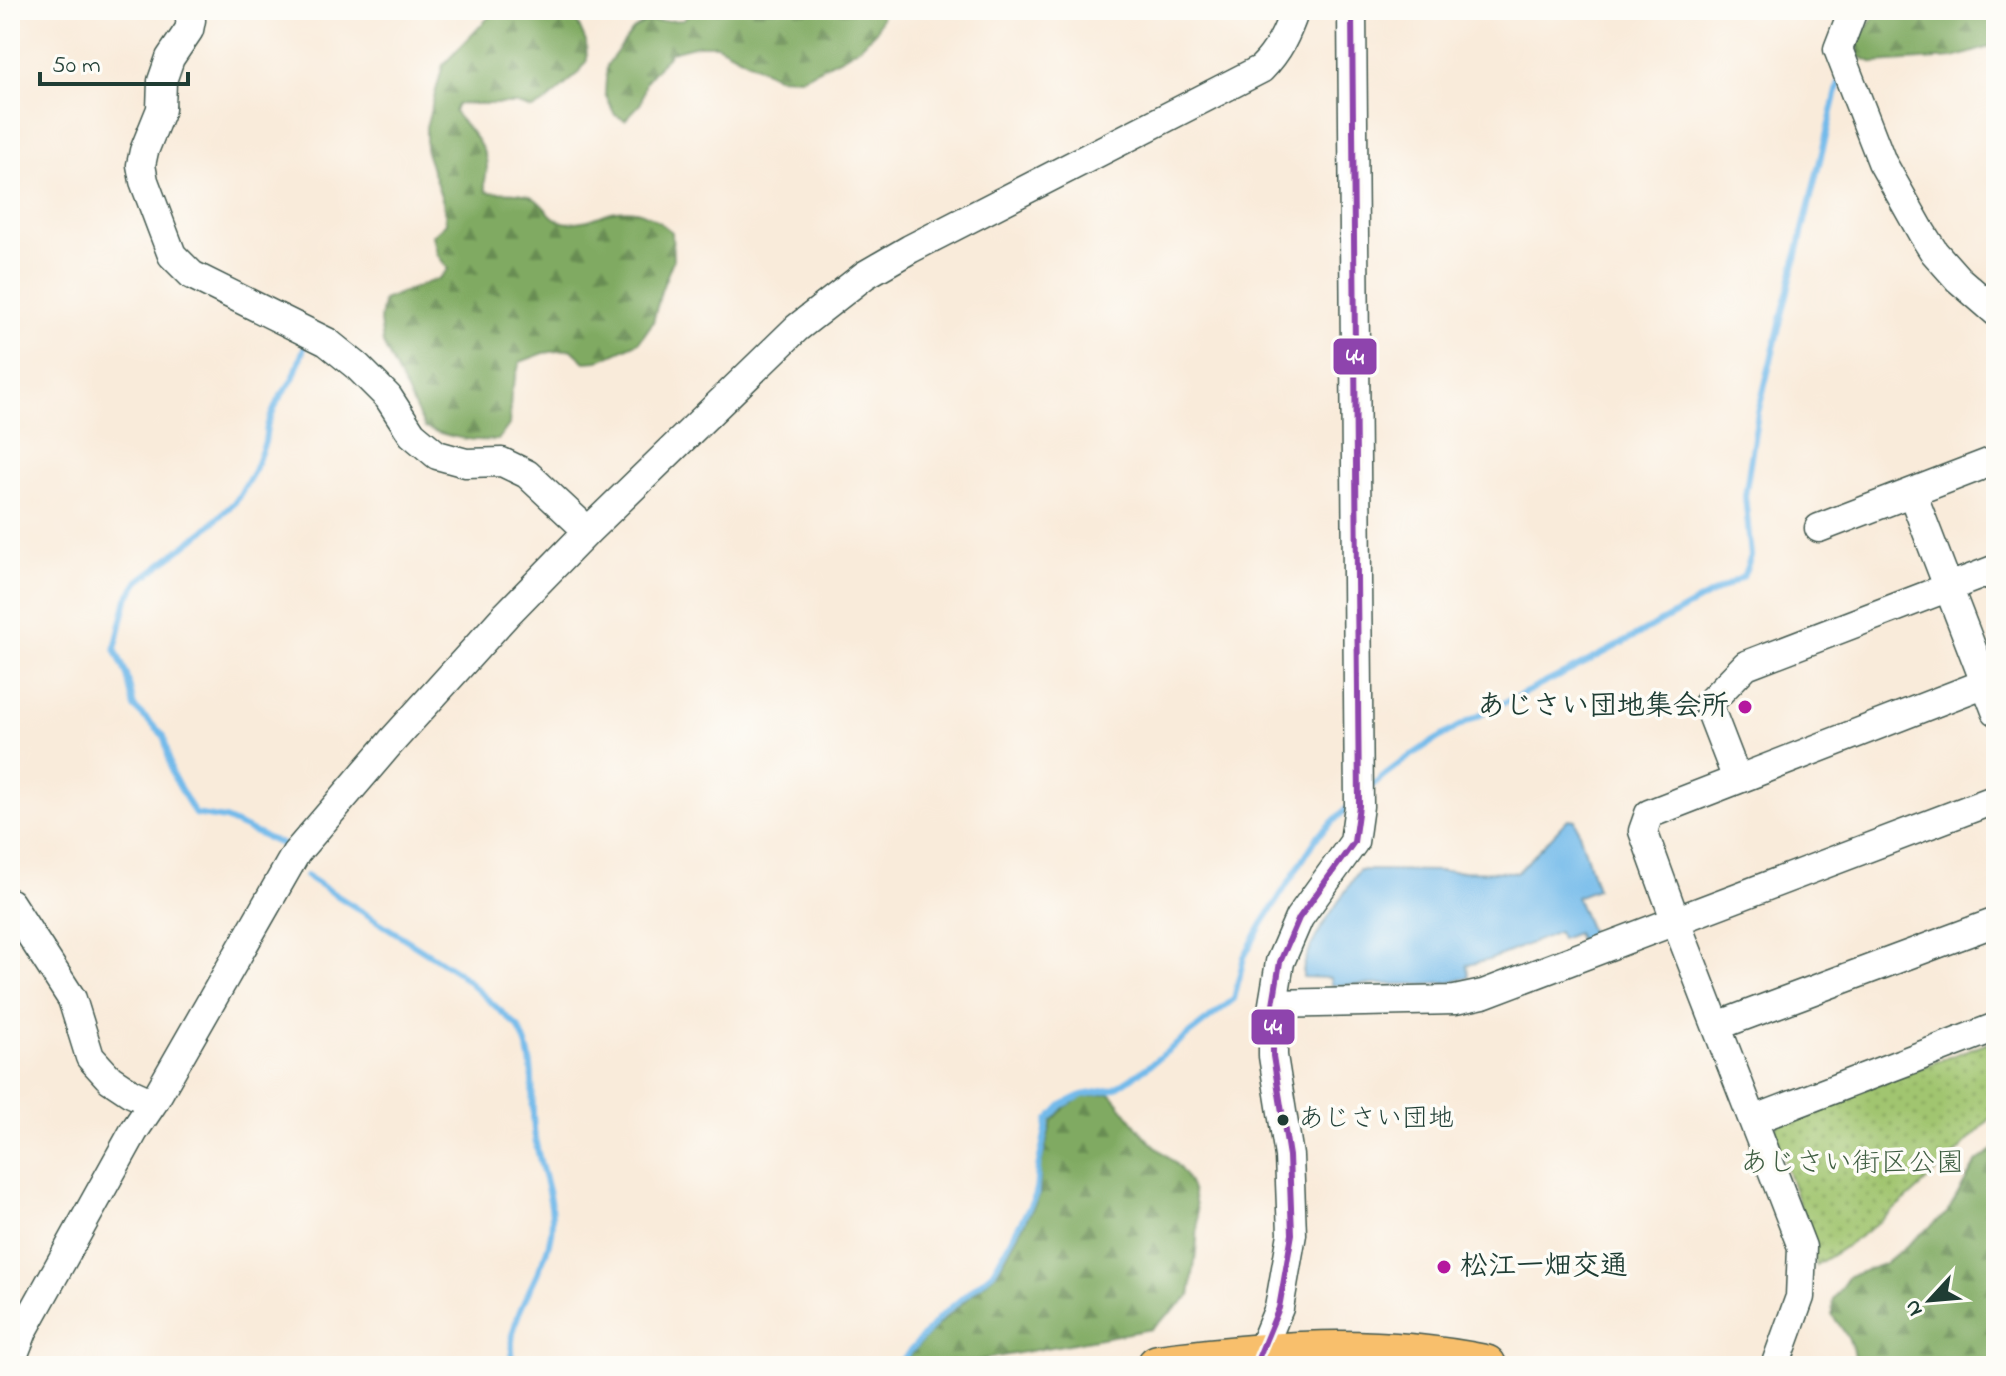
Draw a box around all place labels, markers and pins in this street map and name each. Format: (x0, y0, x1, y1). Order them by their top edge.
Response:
place label: あじさい団地集会所 (1477, 687, 1729, 728)
marker: あじさい団地集会所 (1736, 698, 1754, 716)
place label: あじさい団地 (1298, 1101, 1454, 1139)
marker: あじさい団地 (1275, 1112, 1291, 1128)
place label: 松江一畑交通 (1460, 1247, 1628, 1288)
marker: 松江一畑交通 (1435, 1258, 1453, 1276)

